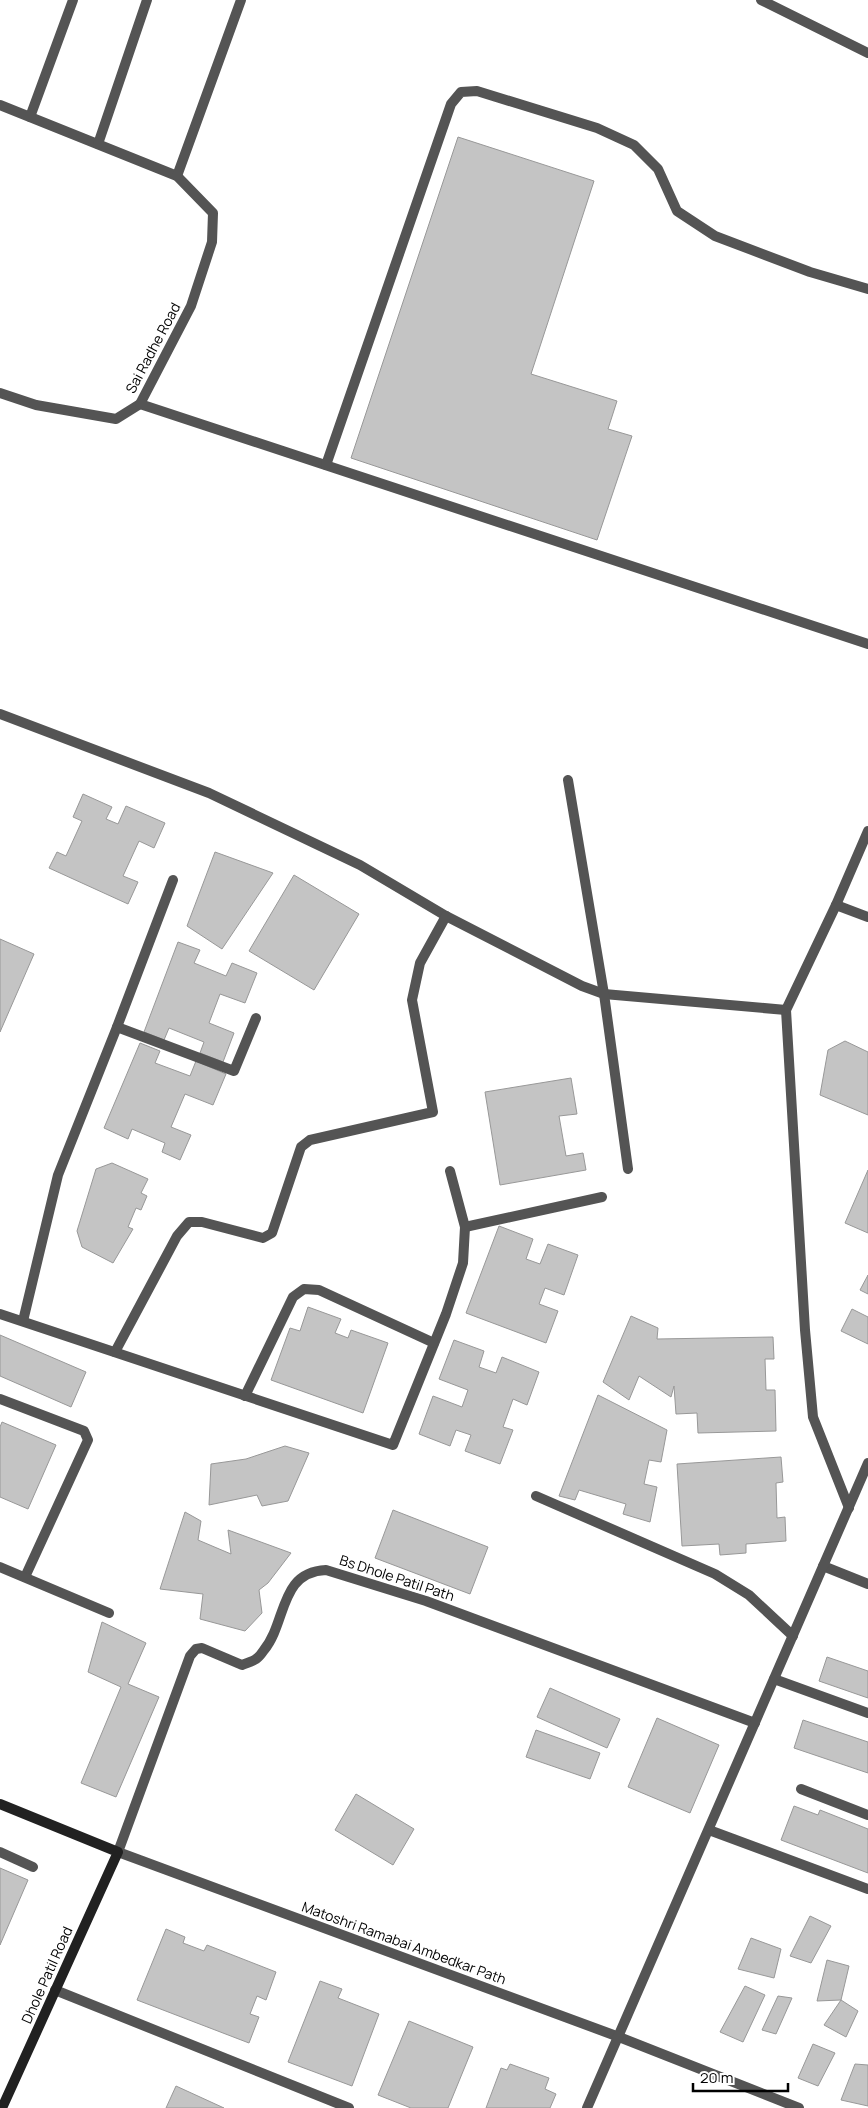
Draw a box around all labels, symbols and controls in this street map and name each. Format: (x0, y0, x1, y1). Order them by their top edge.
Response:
street label: Sai Radhe Road (121, 299, 184, 396)
street label: Bs Dhole Patil Path (337, 1550, 457, 1605)
street label: Matoshri Ramabai Ambedkar Path (299, 1897, 509, 1988)
street label: Dhole Patil Road (17, 1923, 76, 2026)
scale bar (693, 2060, 788, 2092)
text: 20 m (700, 2067, 733, 2088)

